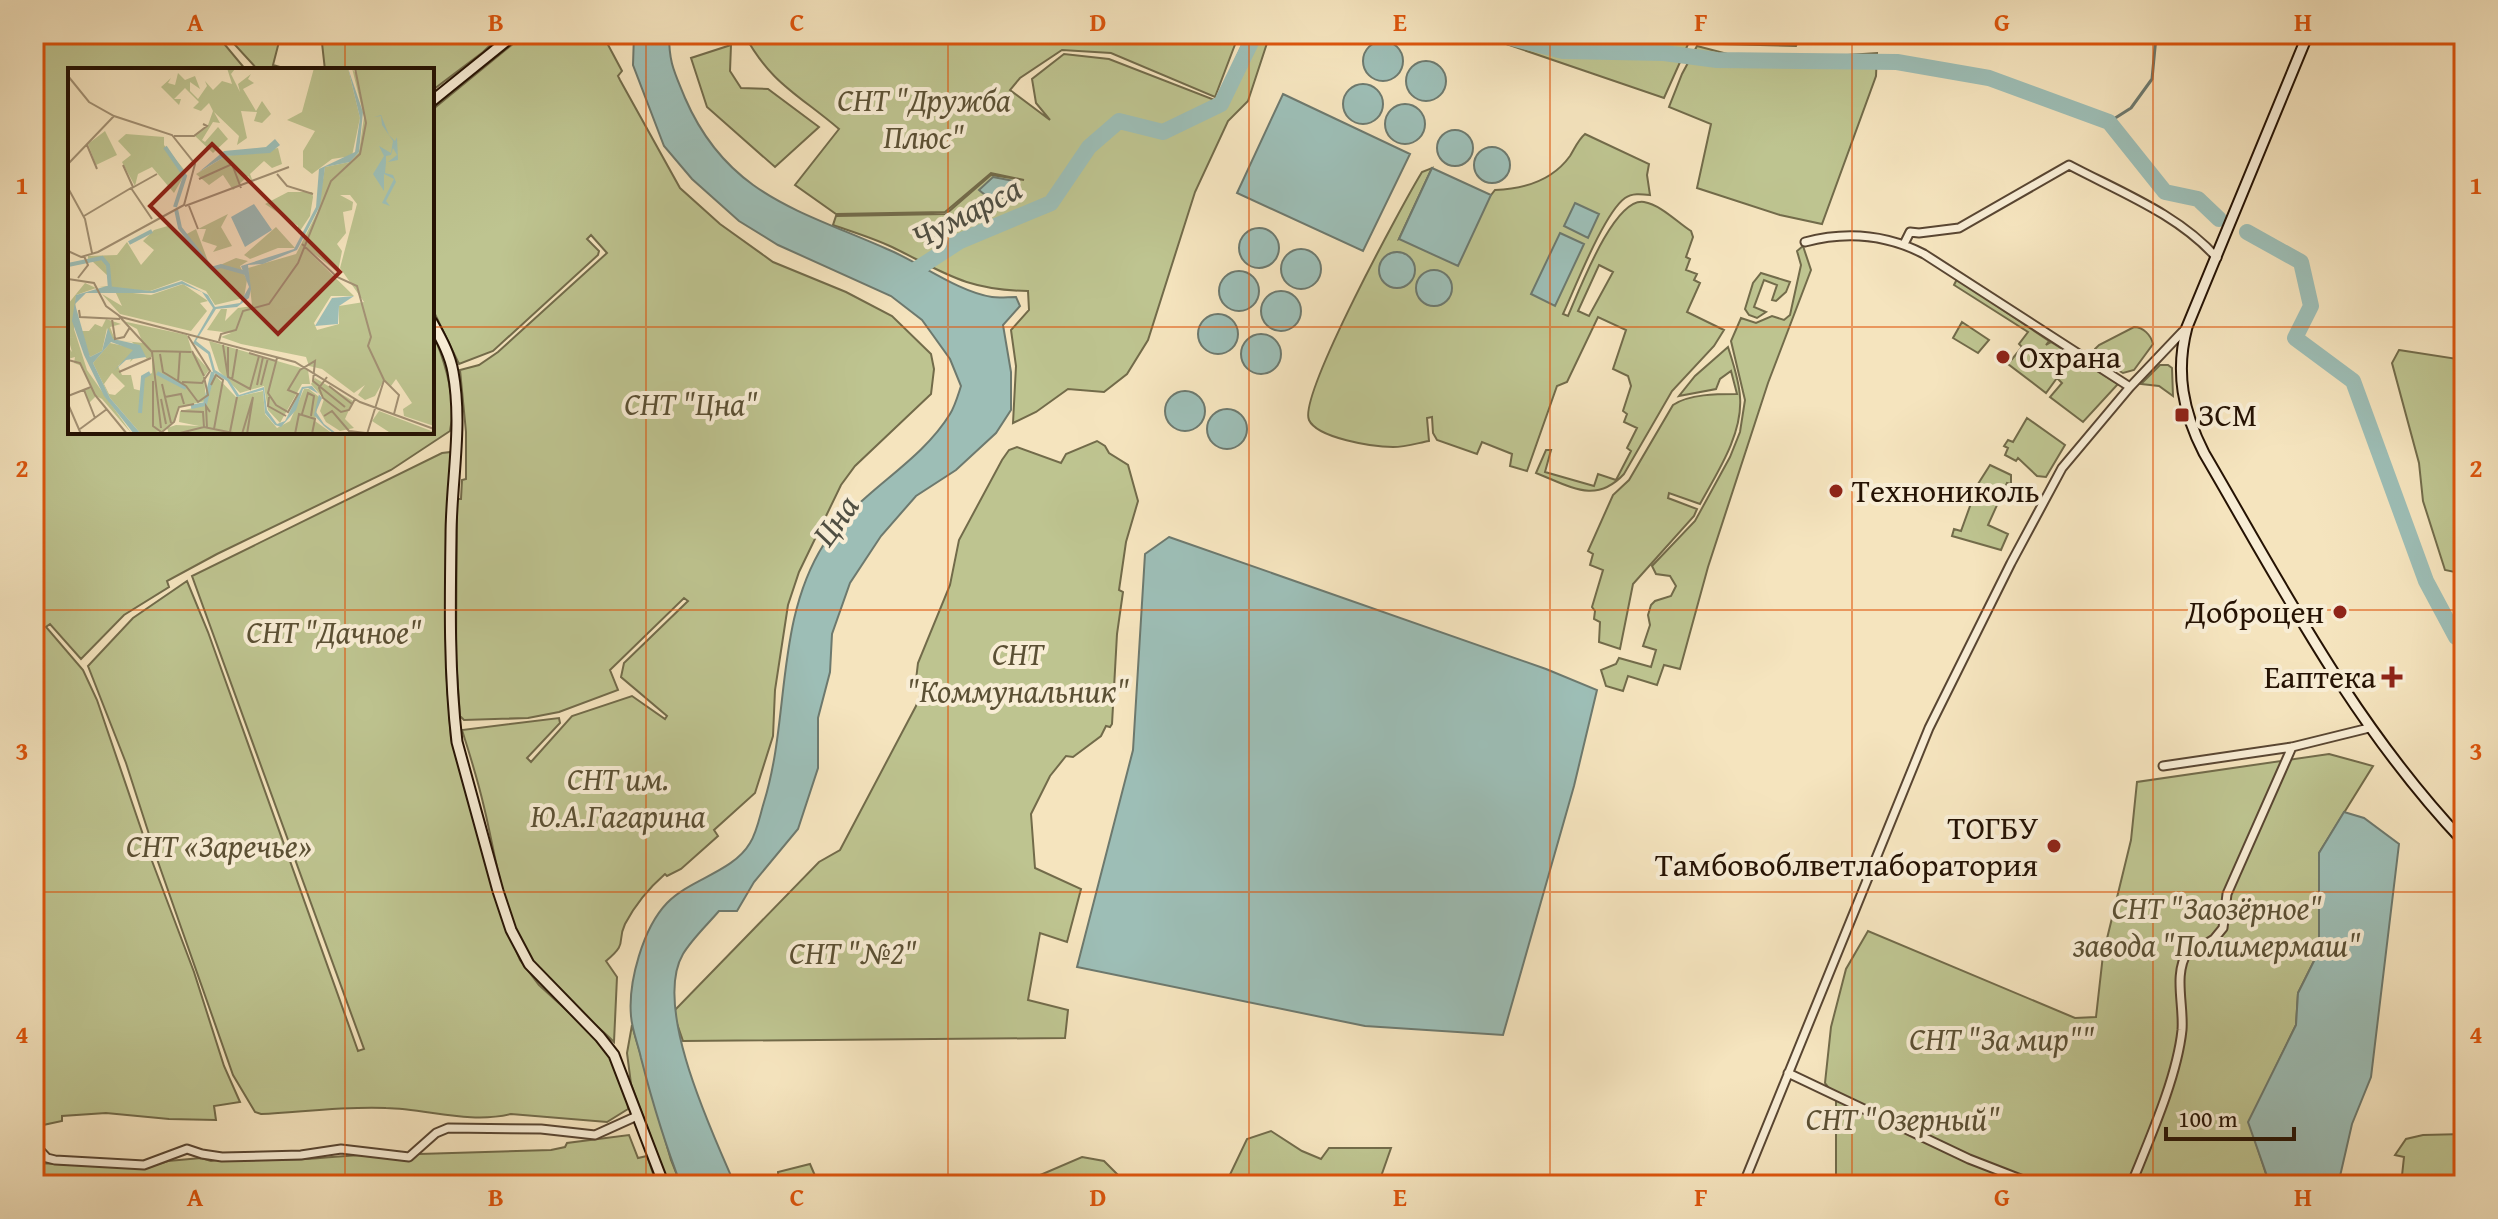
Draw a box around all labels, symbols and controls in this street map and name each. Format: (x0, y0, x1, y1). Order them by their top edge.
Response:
text: A (187, 2, 204, 41)
text: B (488, 2, 504, 41)
text: C (790, 2, 804, 41)
text: D (1090, 2, 1106, 41)
text: E (1393, 2, 1407, 41)
text: F (1694, 2, 1708, 41)
text: G (1994, 2, 2010, 41)
text: H (2294, 2, 2312, 41)
inset map (68, 68, 434, 434)
park label: СНТ "Дружба Плюс" (837, 76, 1011, 160)
water label: Чумарса (902, 163, 1030, 260)
text: 1 (15, 165, 29, 204)
text: 1 (2469, 165, 2483, 204)
place label: Охрана (2019, 333, 2122, 380)
marker: Охрана (1994, 348, 2012, 366)
park label: СНТ "Цна" (624, 380, 758, 427)
place label: ЗСМ (2198, 391, 2257, 438)
marker: ЗСМ (2173, 406, 2191, 424)
text: 2 (15, 448, 29, 487)
text: 2 (2469, 448, 2483, 487)
place label: Технониколь (1852, 467, 2040, 514)
marker: Технониколь (1827, 482, 1845, 500)
water label: Цна (799, 484, 870, 555)
place label: Доброцен (2184, 588, 2324, 635)
marker: Доброцен (2331, 603, 2349, 621)
park label: СНТ "Дачное" (246, 608, 422, 655)
park label: СНТ "Коммунальник" (907, 630, 1130, 714)
place label: Еаптека (2264, 653, 2377, 700)
marker: Еаптека (2383, 668, 2401, 686)
text: 3 (15, 731, 29, 770)
text: 3 (2469, 731, 2483, 770)
park label: СНТ им. Ю.А.Гагарина (530, 755, 706, 839)
place label: ТОГБУ Тамбовоблветлаборатория (1655, 804, 2039, 888)
park label: СНТ «Заречье» (126, 822, 312, 869)
marker: ТОГБУ Тамбовоблветлаборатория (2045, 837, 2063, 855)
park label: СНТ "Заозёрное" завода "Полимермаш" (2072, 884, 2361, 968)
park label: СНТ "№2" (789, 929, 917, 976)
text: 4 (15, 1014, 29, 1053)
text: 4 (2469, 1014, 2483, 1053)
park label: СНТ "За мир"" (1909, 1015, 2095, 1062)
scale bar (2166, 1091, 2294, 1141)
park label: СНТ "Озерный" (1806, 1095, 2000, 1142)
text: 100 m (2178, 1101, 2238, 1136)
text: A (187, 1177, 204, 1216)
text: B (488, 1177, 504, 1216)
text: C (790, 1177, 804, 1216)
text: D (1090, 1177, 1106, 1216)
text: E (1393, 1177, 1407, 1216)
text: F (1694, 1177, 1708, 1216)
text: G (1994, 1177, 2010, 1216)
text: H (2294, 1177, 2312, 1216)

